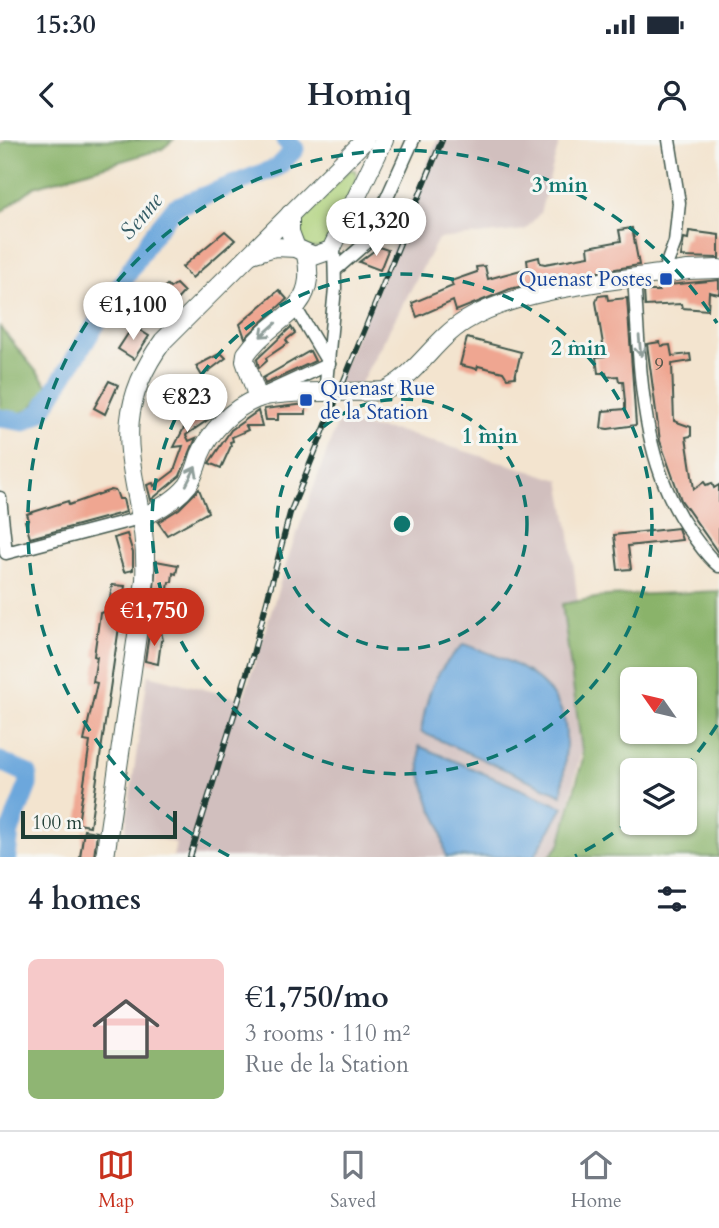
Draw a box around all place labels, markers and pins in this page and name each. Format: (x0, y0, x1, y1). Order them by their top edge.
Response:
pin: €1,320 (319, 198, 433, 258)
place label: Quenast Postes (519, 265, 652, 294)
marker: Quenast Postes (658, 271, 674, 287)
pin: €1,100 (76, 282, 190, 342)
pin: €823 (146, 374, 228, 434)
place label: Quenast Rue de la Station (320, 374, 435, 427)
marker: Quenast Rue de la Station (298, 392, 314, 408)
centre of rings (390, 512, 414, 536)
pin: €1,750 (97, 588, 211, 648)

